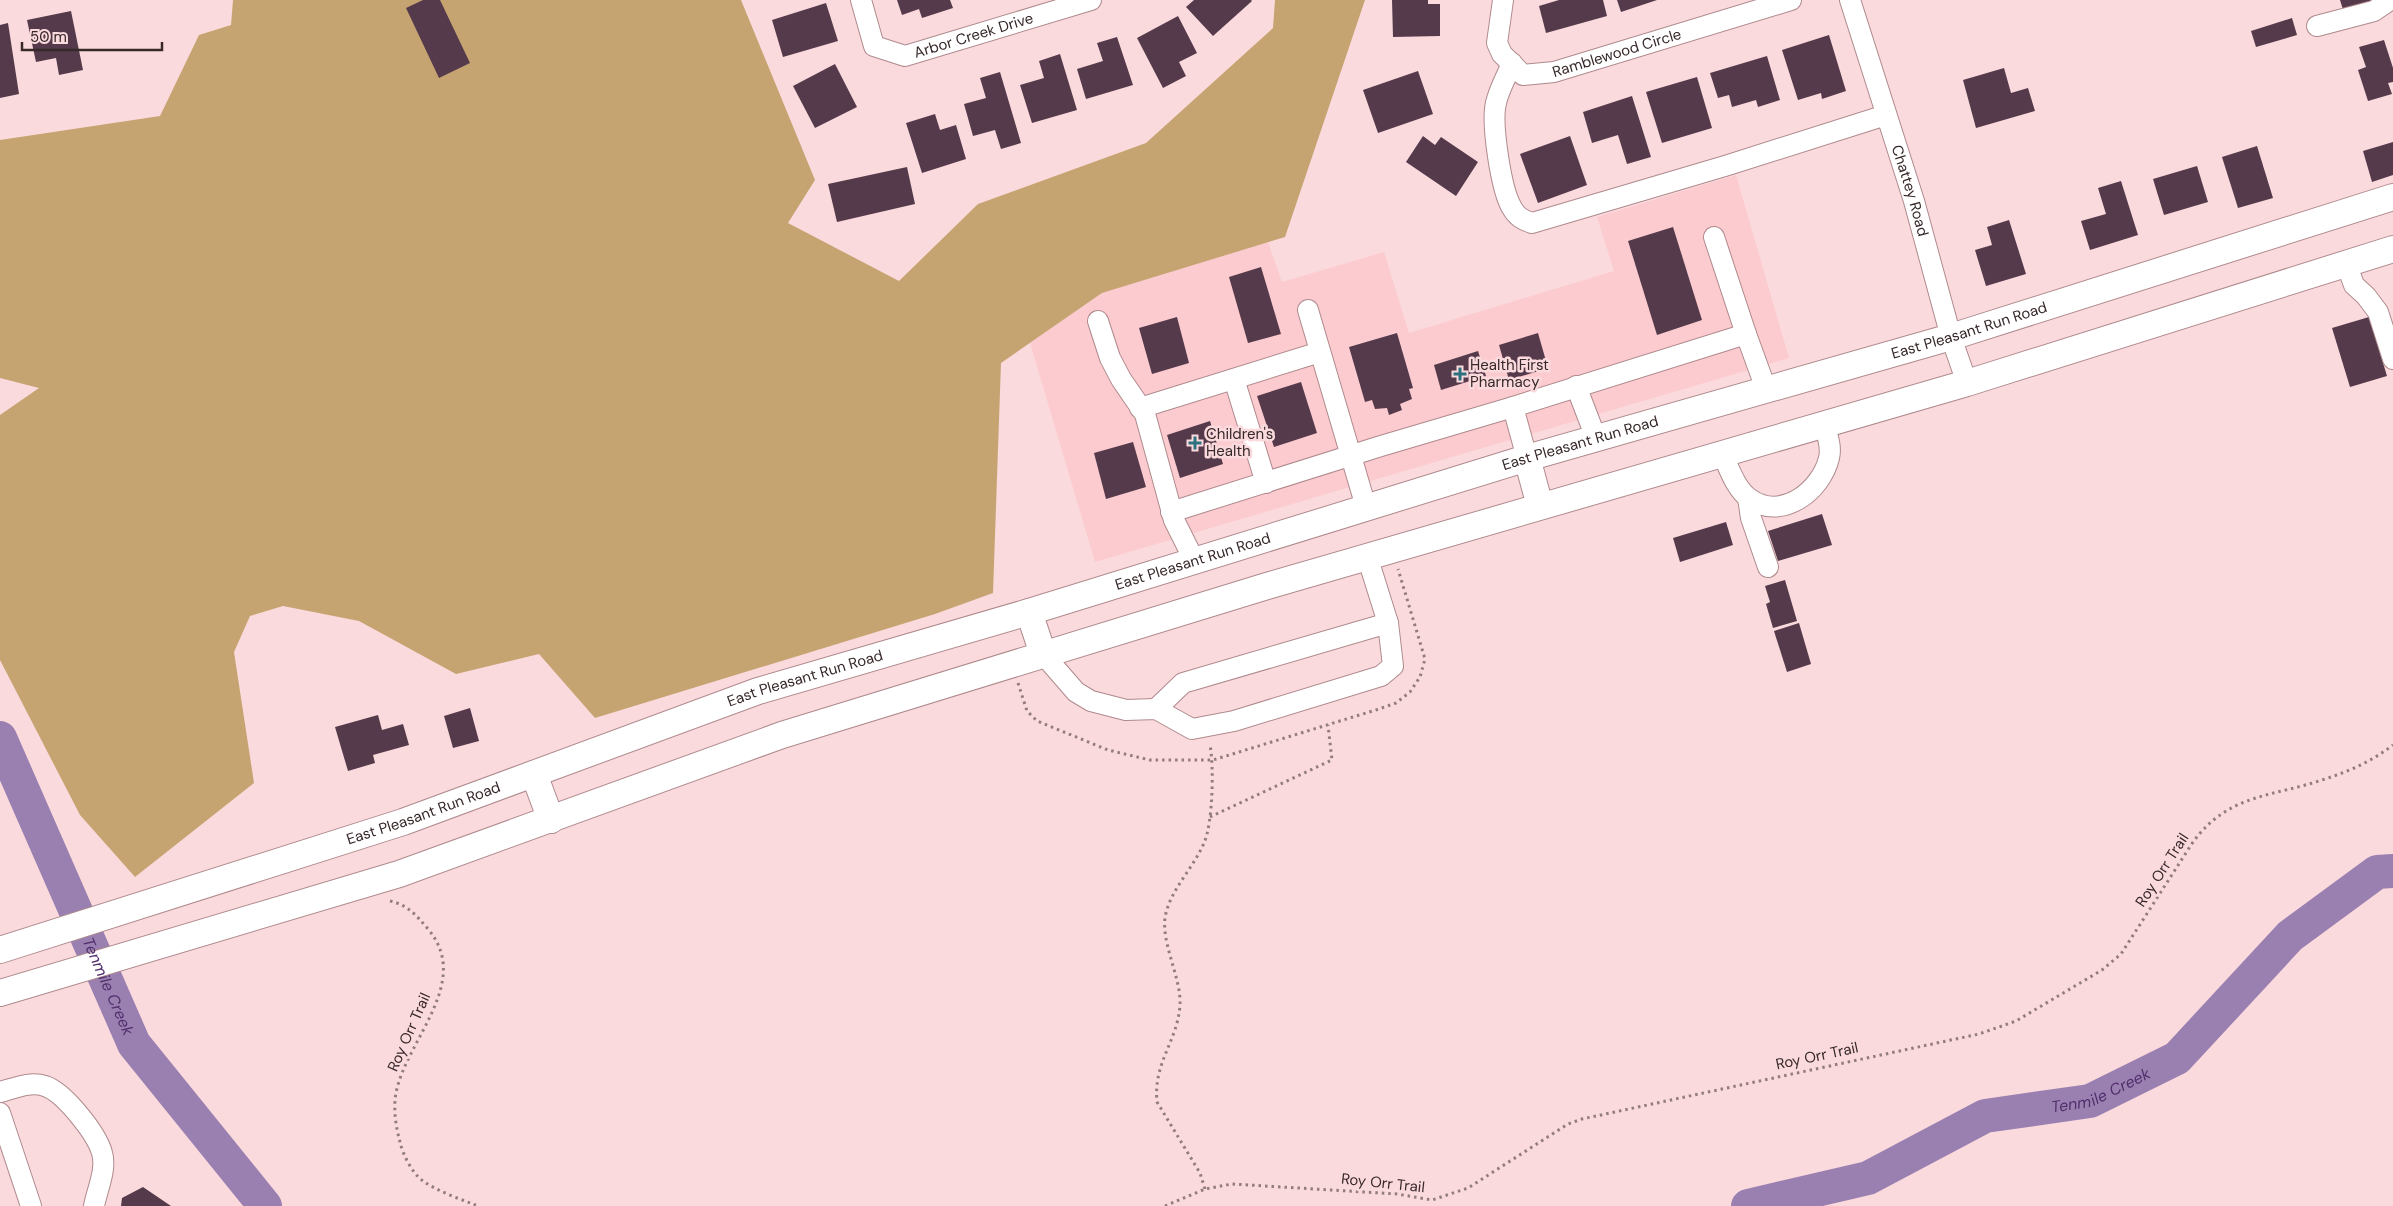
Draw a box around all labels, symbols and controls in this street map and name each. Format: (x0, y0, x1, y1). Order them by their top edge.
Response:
street label: Arbor Creek Drive (912, 8, 1036, 63)
scale bar (22, 20, 162, 52)
street label: Ramblewood Circle (1550, 24, 1684, 82)
text: 50 m (30, 27, 67, 47)
street label: Chattey Road (1887, 143, 1933, 239)
street label: East Pleasant Run Road (1889, 297, 2050, 364)
place label: Health First Pharmacy (1470, 355, 1549, 392)
marker: Health First Pharmacy (1454, 368, 1466, 380)
street label: East Pleasant Run Road (1499, 411, 1661, 475)
place label: Children's Health (1206, 424, 1273, 461)
marker: Children's Health (1188, 436, 1202, 450)
street label: East Pleasant Run Road (1113, 528, 1273, 595)
street label: East Pleasant Run Road (724, 645, 885, 712)
street label: East Pleasant Run Road (344, 777, 503, 849)
street label: Roy Orr Trail (2131, 829, 2193, 911)
water label: Tenmile Creek (78, 934, 139, 1039)
street label: Roy Orr Trail (383, 990, 435, 1074)
street label: Roy Orr Trail (1774, 1037, 1860, 1075)
water label: Tenmile Creek (2050, 1063, 2155, 1117)
street label: Roy Orr Trail (1340, 1169, 1426, 1197)

